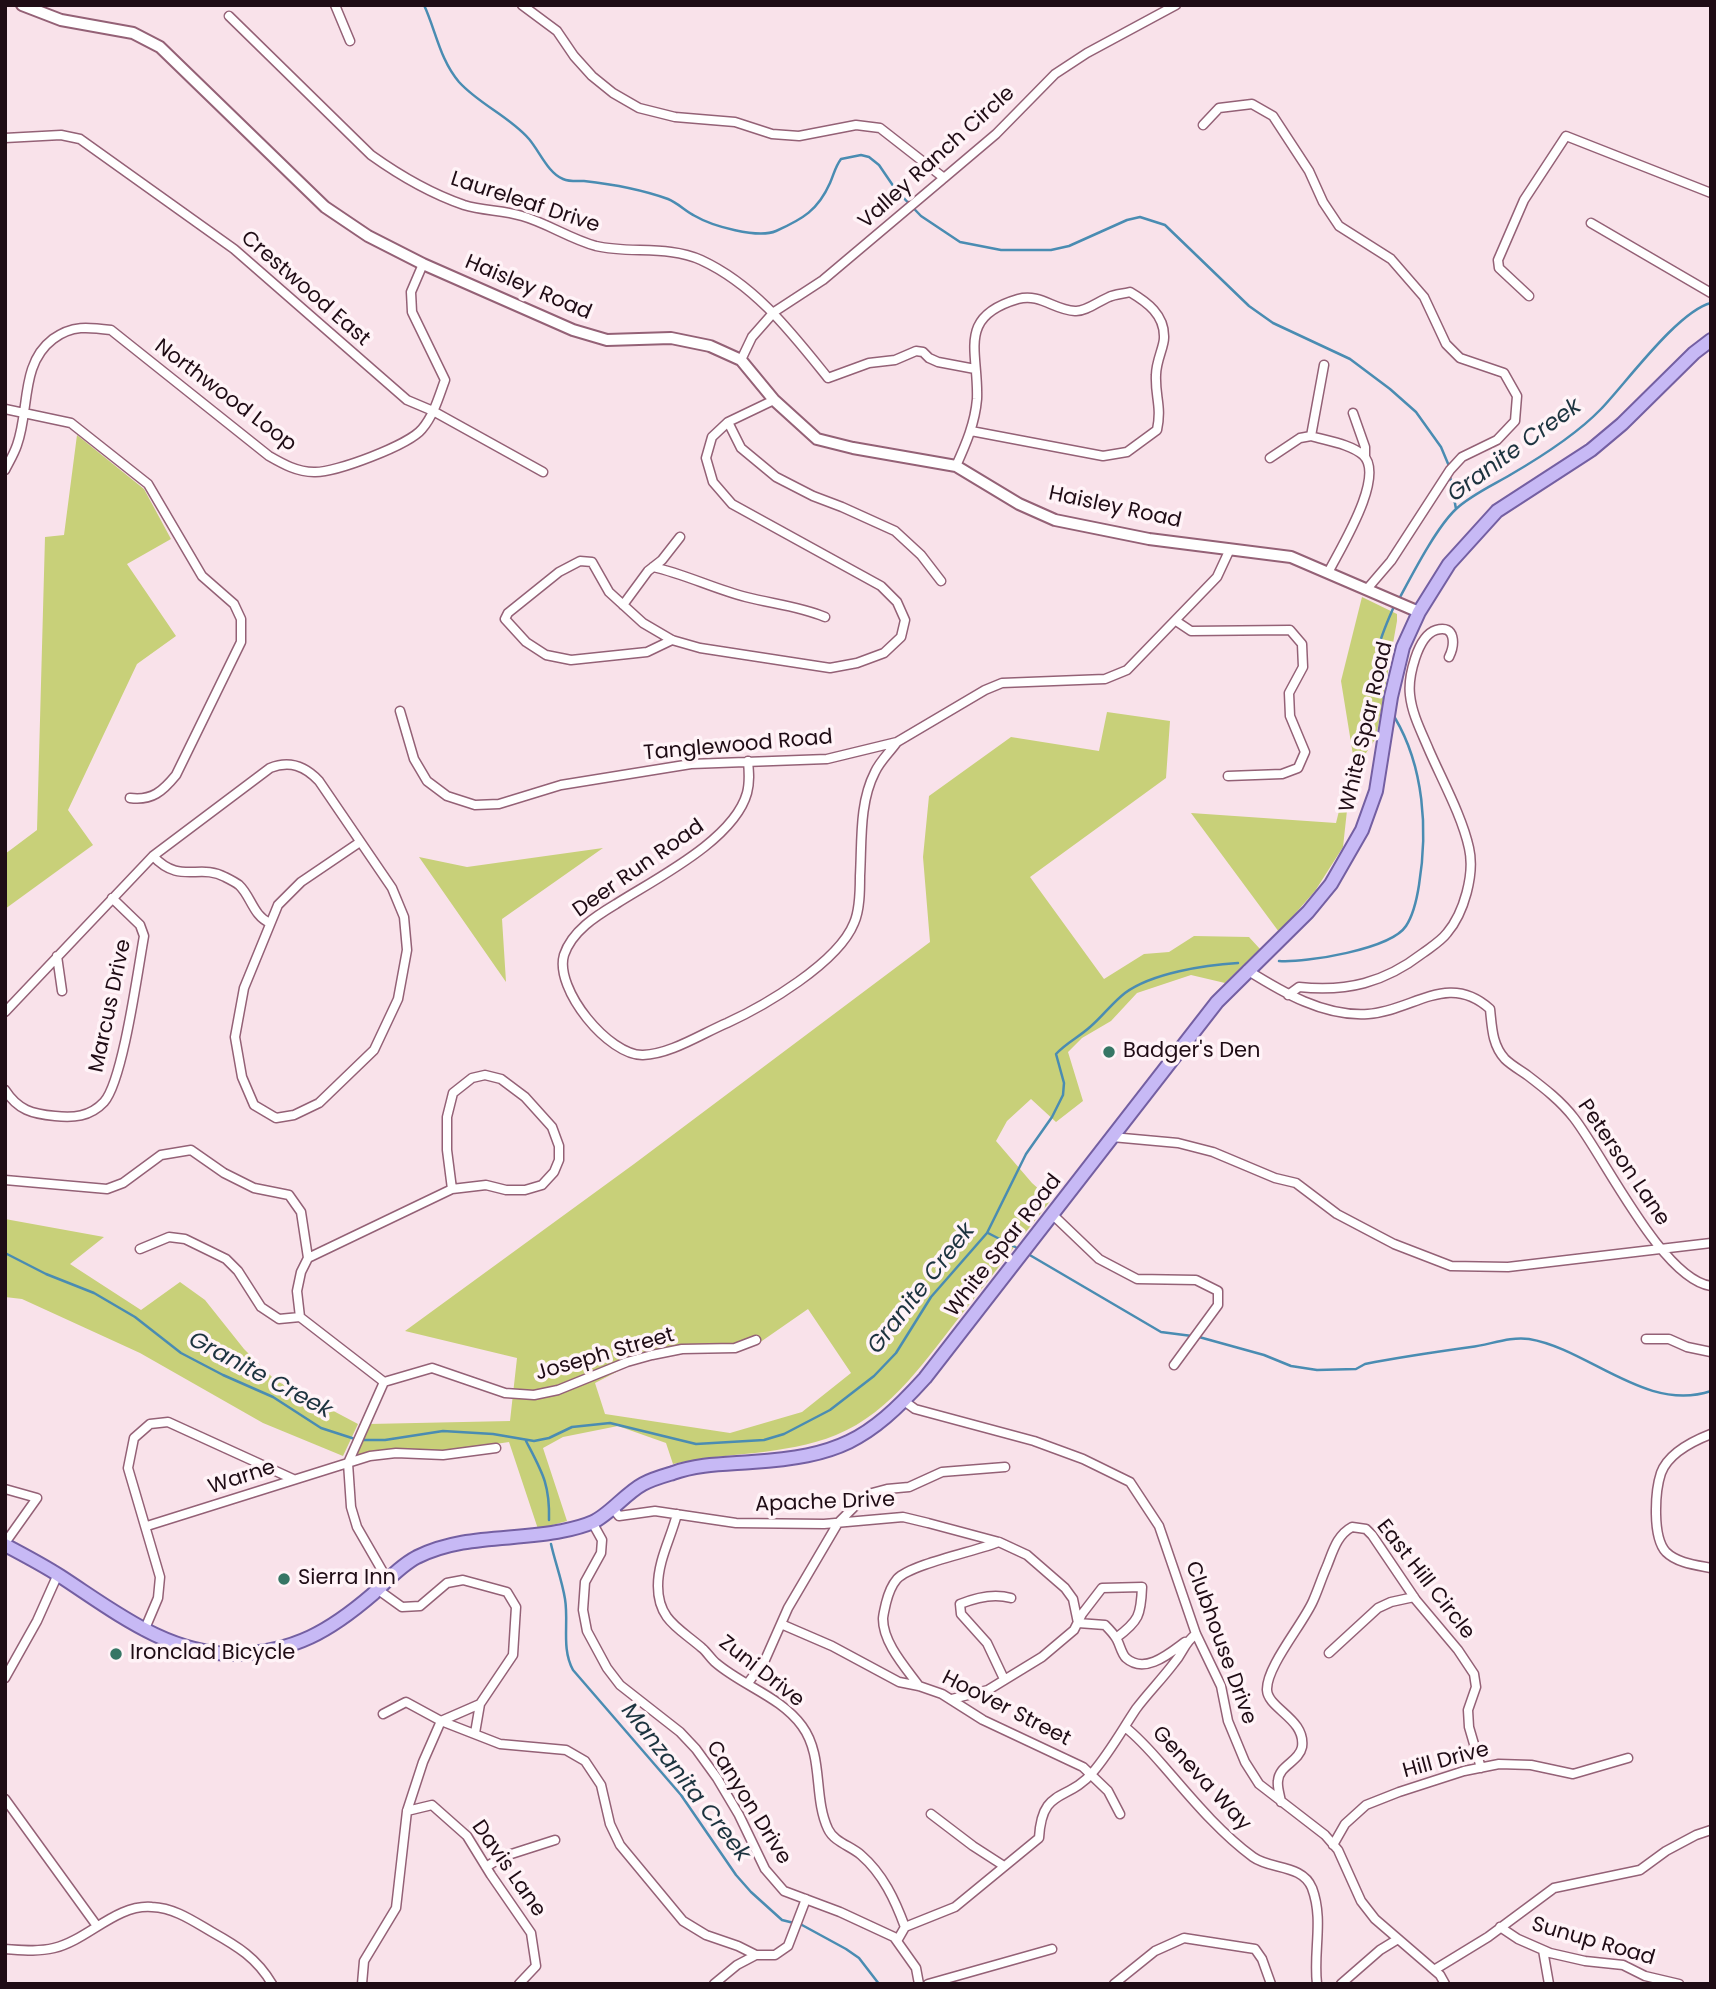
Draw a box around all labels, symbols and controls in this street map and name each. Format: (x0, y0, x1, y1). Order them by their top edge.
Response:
street label: Valley Ranch Circle (854, 81, 1020, 235)
street label: Laureleaf Drive (447, 167, 603, 239)
street label: Crestwood East (235, 226, 375, 352)
street label: Haisley Road (461, 250, 595, 326)
street label: Northwood Loop (149, 334, 301, 458)
water label: Granite Creek (1443, 393, 1587, 509)
street label: Haisley Road (1046, 482, 1184, 534)
street label: White Spar Road (1335, 639, 1399, 815)
street label: Tanglewood Road (642, 725, 834, 767)
street label: Deer Run Road (569, 814, 709, 924)
street label: Marcus Drive (85, 937, 137, 1075)
place label: Badger's Den (1123, 1039, 1261, 1065)
marker: Badger's Den (1101, 1044, 1117, 1060)
street label: Peterson Lane (1571, 1095, 1675, 1231)
street label: White Spar Road (940, 1170, 1068, 1322)
water label: Granite Creek (862, 1218, 982, 1360)
street label: Joseph Street (533, 1323, 677, 1387)
water label: Granite Creek (184, 1327, 336, 1425)
street label: Warne (205, 1455, 279, 1501)
street label: Apache Drive (755, 1488, 895, 1518)
street label: East Hill Circle (1370, 1515, 1480, 1645)
street label: Clubhouse Drive (1179, 1558, 1261, 1728)
place label: Sierra Inn (298, 1566, 396, 1592)
marker: Sierra Inn (276, 1571, 292, 1587)
street label: Zuni Drive (713, 1631, 809, 1713)
place label: Ironclad Bicycle (130, 1641, 295, 1667)
marker: Ironclad Bicycle (108, 1646, 124, 1662)
street label: Hoover Street (937, 1666, 1075, 1752)
water label: Manzanita Creek (614, 1698, 756, 1868)
street label: Geneva Way (1146, 1721, 1256, 1837)
street label: Canyon Drive (700, 1737, 796, 1869)
street label: Hill Drive (1400, 1737, 1492, 1785)
street label: Davis Lane (465, 1816, 551, 1922)
street label: Sunup Road (1528, 1912, 1658, 1972)

